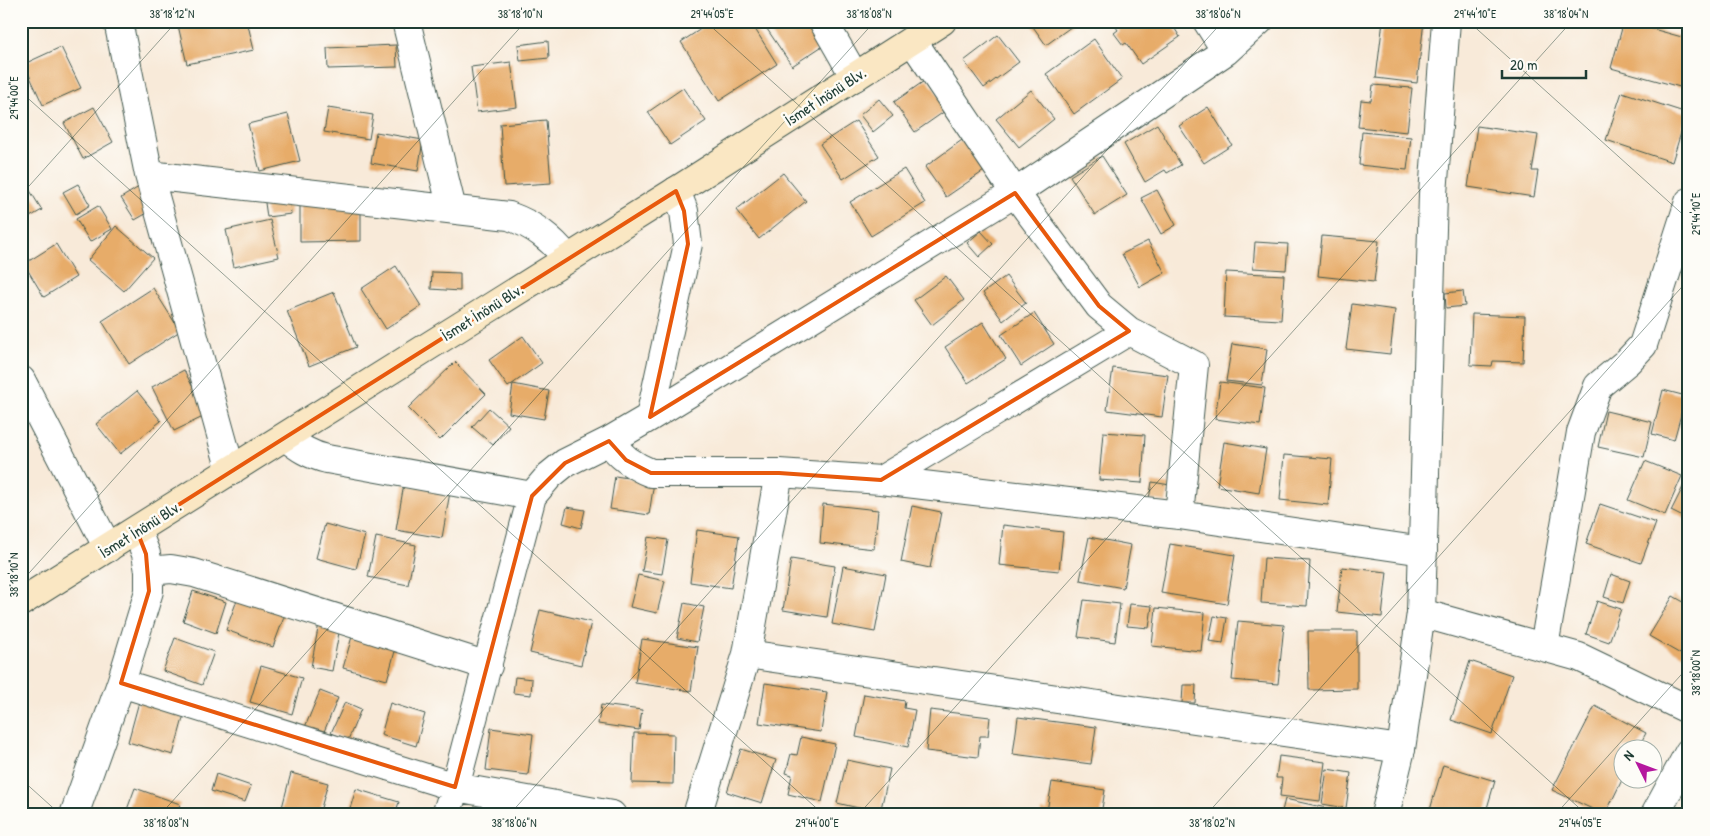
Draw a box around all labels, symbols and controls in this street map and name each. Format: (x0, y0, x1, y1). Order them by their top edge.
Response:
text: 38°18'12"N (150, 5, 194, 22)
text: 38°18'10"N (498, 5, 542, 22)
text: 29°44'05"E (690, 5, 734, 22)
text: 38°18'08"N (846, 5, 892, 22)
text: 38°18'06"N (1195, 5, 1241, 22)
text: 29°44'10"E (1454, 5, 1497, 22)
text: 38°18'04"N (1544, 5, 1588, 22)
scale bar (1502, 48, 1586, 80)
text: 20 m (1510, 54, 1537, 75)
street label: İsmet İnönü Blv. (780, 61, 870, 131)
text: 29°44'00"E (5, 76, 22, 120)
text: 29°44'10"E (1687, 192, 1704, 235)
street label: İsmet İnönü Blv. (437, 278, 527, 346)
street label: İsmet İnönü Blv. (95, 495, 185, 563)
text: 38°18'10"N (5, 553, 22, 597)
text: 38°18'00"N (1687, 650, 1704, 696)
north arrow (1612, 738, 1662, 788)
text: N (1618, 745, 1638, 764)
text: 38°18'08"N (143, 814, 189, 831)
text: 38°18'06"N (491, 814, 537, 831)
text: 29°44'00"E (795, 814, 839, 831)
text: 38°18'02"N (1189, 814, 1235, 831)
text: 29°44'05"E (1558, 814, 1602, 831)

